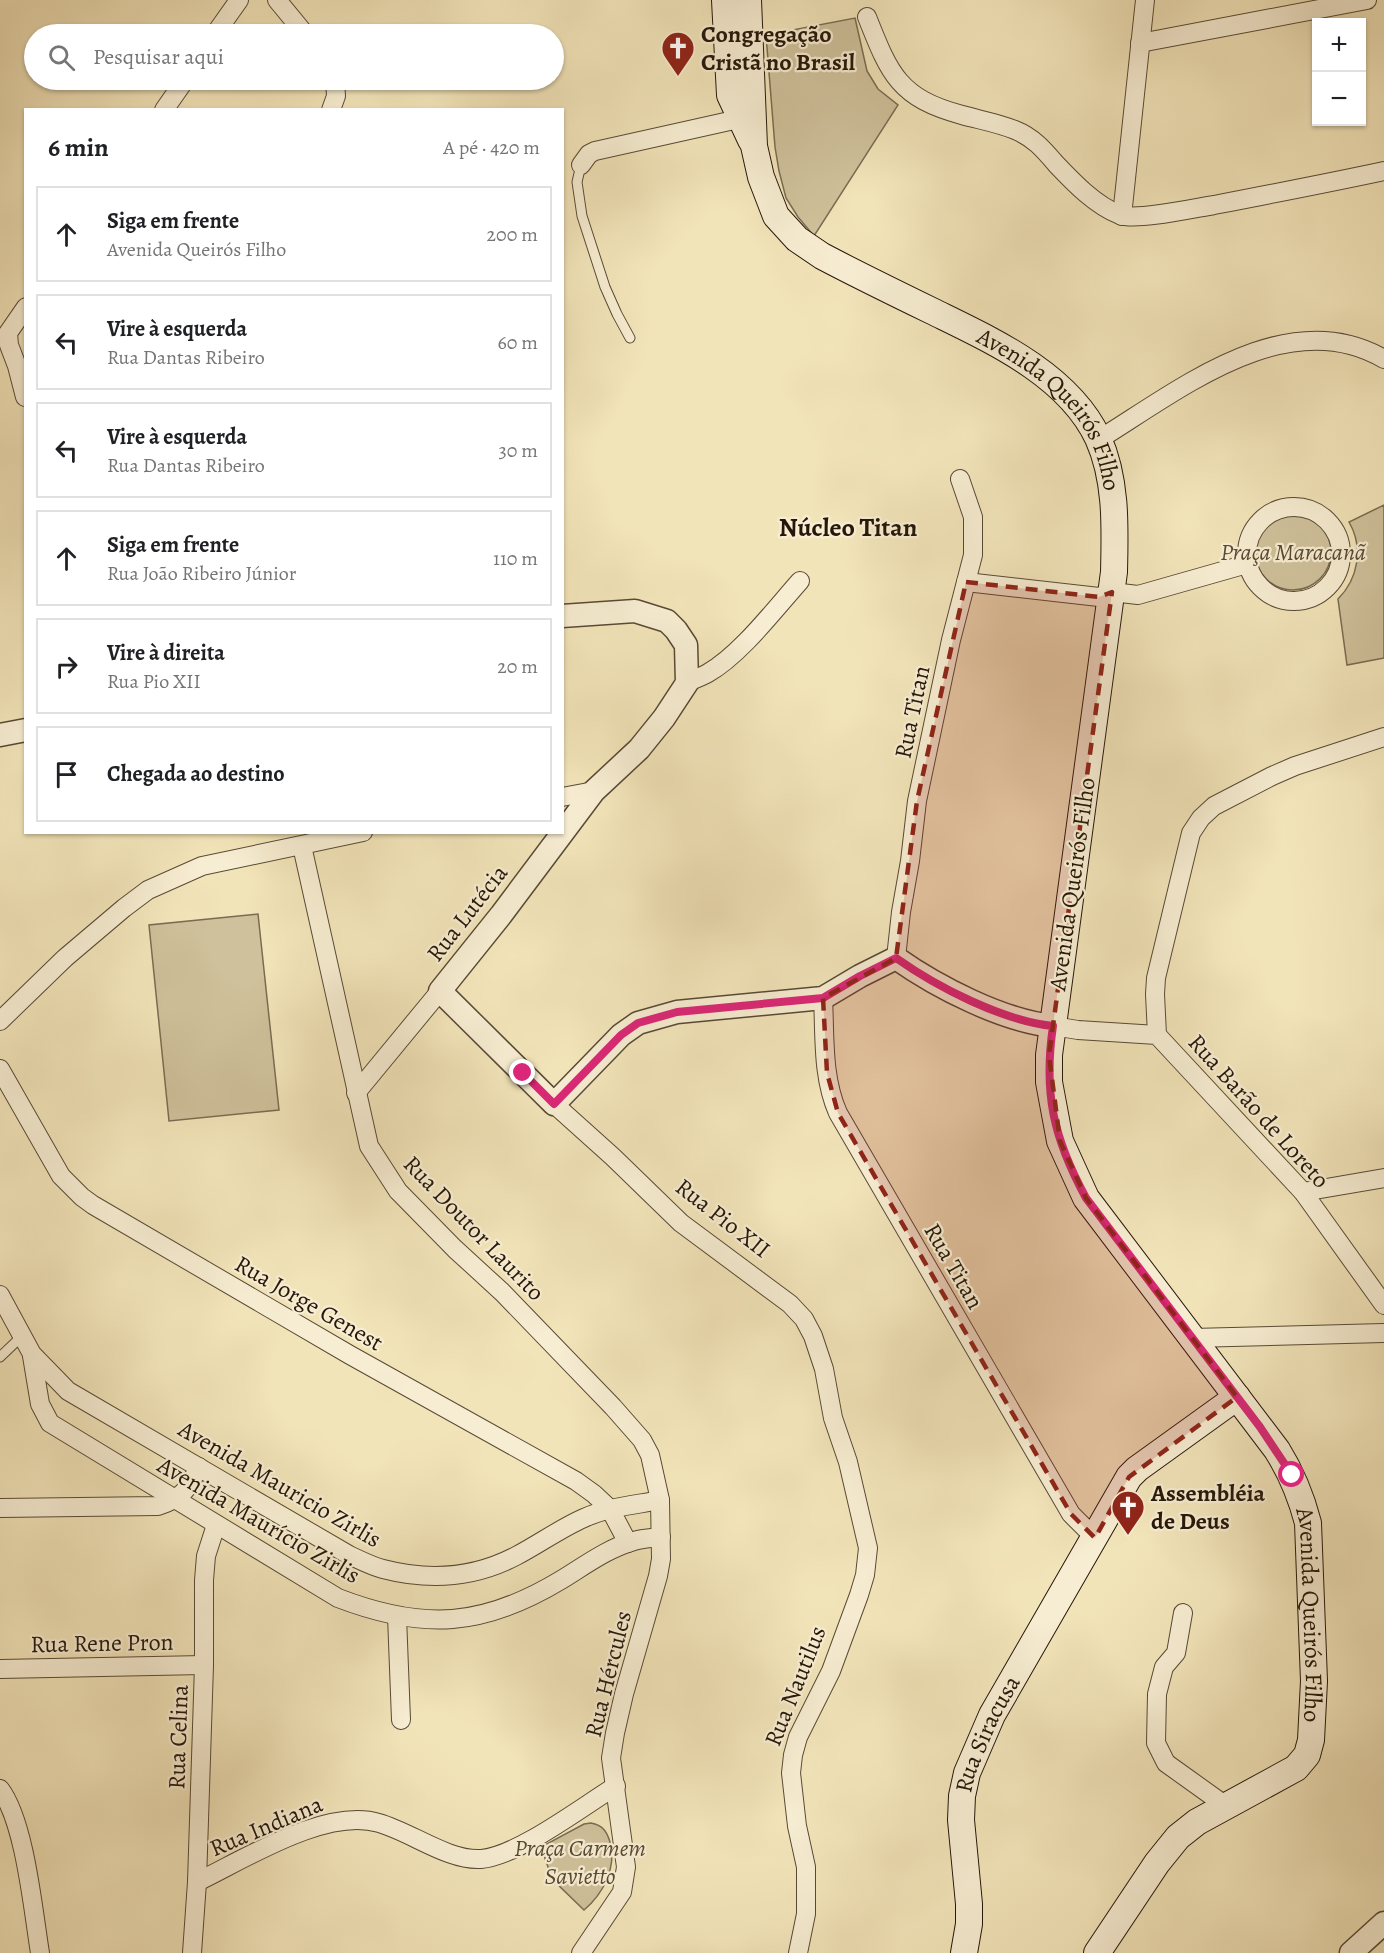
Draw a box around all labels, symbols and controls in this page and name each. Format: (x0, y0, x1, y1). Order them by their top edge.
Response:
place label: Congregação Cristã no Brasil (701, 18, 856, 78)
map controls (1312, 18, 1366, 126)
button: + (1312, 18, 1366, 72)
search box (24, 24, 564, 90)
church icon: Congregação Cristã no Brasil (660, 30, 696, 77)
icon: search (45, 41, 78, 74)
text: Pesquisar aqui (93, 42, 224, 72)
button: − (1312, 72, 1366, 126)
text: 6 min (48, 130, 109, 165)
text: A pé · 420 m (443, 134, 540, 161)
text: Siga em frente (107, 206, 239, 236)
icon: ahead (50, 218, 83, 251)
text: 200 m (487, 221, 538, 248)
text: Avenida Queirós Filho (107, 236, 286, 263)
text: Vire à esquerda (107, 314, 247, 344)
street label: Avenida Queirós Filho (971, 320, 1128, 493)
icon: left (50, 326, 83, 359)
text: 60 m (498, 329, 538, 356)
text: Rua Dantas Ribeiro (107, 344, 265, 371)
text: Vire à esquerda (107, 422, 247, 452)
icon: left (50, 434, 83, 467)
text: 30 m (498, 437, 538, 464)
text: Rua Dantas Ribeiro (107, 452, 265, 479)
district label: Núcleo Titan (779, 510, 918, 545)
text: Siga em frente (107, 530, 239, 560)
park label: Praça Maracanã (1220, 536, 1367, 568)
icon: ahead (50, 542, 83, 575)
text: 110 m (493, 545, 538, 572)
text: Rua João Ribeiro Júnior (107, 560, 296, 587)
text: Vire à direita (107, 638, 225, 668)
icon: right (50, 650, 83, 683)
text: 20 m (497, 653, 538, 680)
street label: Rua Titan (887, 663, 937, 761)
text: Rua Pio XII (107, 668, 201, 695)
icon: arrive (50, 758, 83, 791)
text: Chegada ao destino (107, 759, 285, 789)
street label: Avenida Queirós Filho (1041, 775, 1103, 994)
street label: Rua Lutécia (419, 857, 515, 968)
street label: Rua Barão de Loreto (1181, 1027, 1337, 1195)
route end (509, 1059, 535, 1085)
street label: Rua Doutor Laurito (396, 1148, 552, 1308)
street label: Rua Pio XII (669, 1171, 777, 1265)
street label: Rua Titan (917, 1217, 991, 1315)
street label: Rua Jorge Genest (229, 1248, 389, 1358)
street label: Avenida Mauricio Zirlis (172, 1412, 387, 1555)
street label: Avenida Maurício Zirlis (151, 1448, 366, 1591)
route start (1278, 1461, 1304, 1487)
place label: Assembléia de Deus (1150, 1477, 1266, 1537)
church icon: Assembléia de Deus (1110, 1489, 1146, 1536)
street label: Avenida Queirós Filho (1288, 1502, 1330, 1723)
street label: Rua Hércules (577, 1607, 639, 1741)
street label: Rua Nautilus (756, 1621, 834, 1751)
street label: Rua Rene Pron (30, 1626, 174, 1660)
street label: Rua Siracusa (947, 1668, 1028, 1795)
street label: Rua Celina (160, 1683, 196, 1790)
street label: Rua Indiana (205, 1788, 328, 1864)
park label: Praça Carmem Savietto (514, 1832, 646, 1892)

